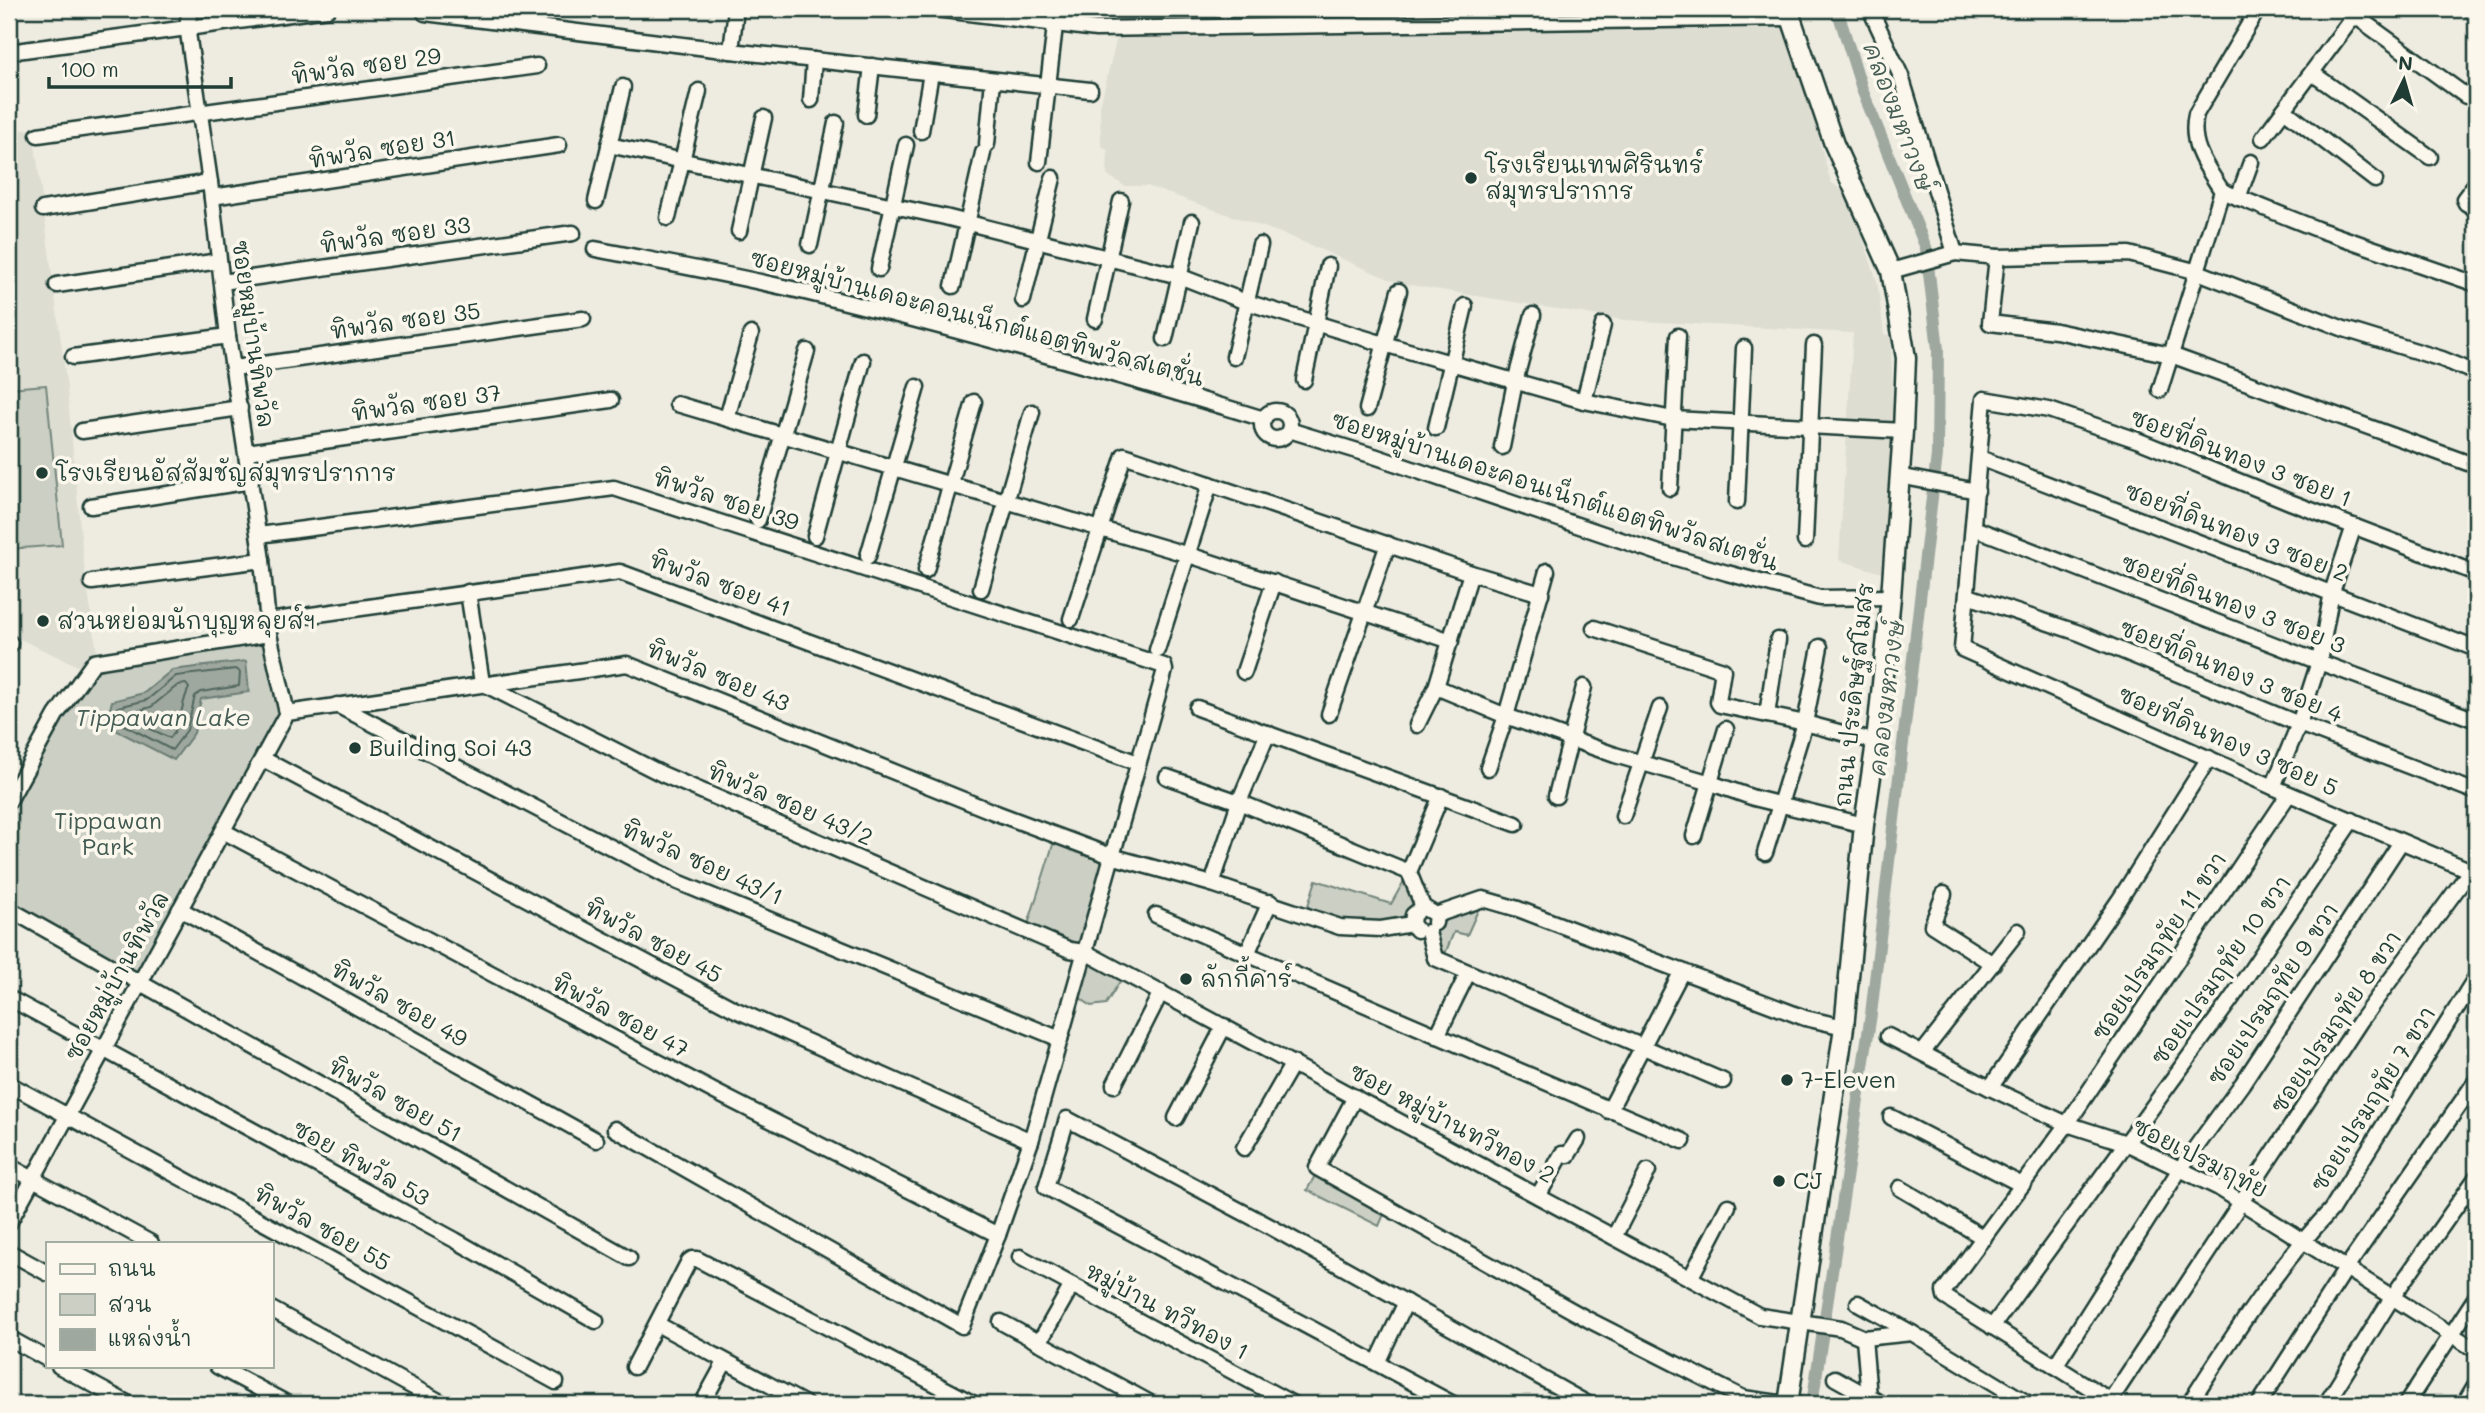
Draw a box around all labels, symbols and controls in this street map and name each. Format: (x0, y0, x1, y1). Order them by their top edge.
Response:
water label: คลองมหาวงษ์ (1857, 38, 1943, 197)
street label: ทิพวัล ซอย 29 (289, 40, 443, 90)
scale bar (49, 46, 231, 90)
north arrow (2370, 46, 2440, 116)
text: N (2397, 49, 2414, 76)
text: 100 m (60, 55, 119, 82)
street label: ทิพวัล ซอย 31 (306, 122, 458, 174)
place label: โรงเรียนเทพศิรินทร์ สมุทรปราการ (1484, 148, 1703, 208)
marker: โรงเรียนเทพศิรินทร์ สมุทรปราการ (1463, 170, 1479, 186)
street label: ทิพวัล ซอย 33 (318, 209, 472, 259)
street label: ซอยหมู่บ้านเดอะคอนเน็กต์แอตทิพวัลสเตชั่น (746, 236, 1209, 396)
street label: ซอยหมู่บ้านทิพวัล (222, 238, 282, 430)
street label: ทิพวัล ซอย 35 (328, 295, 482, 345)
street label: ทิพวัล ซอย 37 (349, 377, 503, 427)
street label: ซอยที่ดินทอง 3 ซอย 1 (2126, 395, 2359, 513)
street label: ซอยหมู่บ้านเดอะคอนเน็กต์แอตทิพวัลสเตชั่น (1327, 397, 1785, 581)
place label: โรงเรียนอัสสัมชัญสมุทรปราการ (55, 457, 396, 490)
street label: ทิพวัล ซอย 39 (649, 461, 803, 537)
marker: โรงเรียนอัสสัมชัญสมุทรปราการ (34, 465, 50, 481)
street label: ซอยที่ดินทอง 3 ซอย 2 (2120, 468, 2355, 588)
street label: ซอยที่ดินทอง 3 ซอย 3 (2117, 540, 2352, 660)
street label: ทิพวัล ซอย 41 (645, 544, 795, 623)
street label: ถนน ประดิษฐ์สโมสร (1825, 581, 1881, 809)
place label: สวนหย่อมนักบุญหลุยส์ฯ (57, 603, 316, 638)
street label: ซอยที่ดินทอง 3 ซอย 4 (2115, 606, 2350, 729)
marker: สวนหย่อมนักบุญหลุยส์ฯ (35, 613, 51, 629)
water label: คลองมหาวงษ์ (1860, 616, 1911, 777)
street label: ทิพวัล ซอย 43 (642, 633, 794, 717)
street label: ซอยที่ดินทอง 3 ซอย 5 (2114, 672, 2346, 802)
water label: Tippawan Lake (75, 701, 251, 732)
place label: Building Soi 43 (369, 732, 532, 762)
marker: Building Soi 43 (347, 740, 363, 756)
street label: ทิพวัล ซอย 43/2 (703, 755, 878, 851)
park label: Tippawan Park (54, 805, 162, 861)
street label: ทิพวัล ซอย 43/1 (617, 813, 788, 911)
street label: ซอยเปรมฤทัย 11 ขวา (2084, 846, 2233, 1046)
street label: ซอยเปรมฤทัย 10 ขวา (2143, 869, 2298, 1071)
street label: ซอยหมู่บ้านทิพวัล (57, 885, 179, 1068)
street label: ทิพวัล ซอย 45 (579, 891, 727, 989)
street label: ซอยเปรมฤทัย 9 ขวา (2200, 896, 2345, 1091)
street label: ซอยเปรมฤทัย 8 ขวา (2263, 924, 2408, 1119)
street label: ทิพวัล ซอย 49 (326, 953, 473, 1053)
place label: ลักกี้คาร์ (1200, 956, 1292, 993)
street label: ทิพวัล ซอย 47 (547, 966, 694, 1064)
marker: ลักกี้คาร์ (1178, 971, 1194, 987)
street label: ซอยเปรมฤทัย 7 ขวา (2303, 1000, 2442, 1197)
street label: ทิพวัล ซอย 51 (323, 1050, 468, 1148)
street label: ซอย หมู่บ้านทวีทอง 2 (1343, 1055, 1560, 1193)
place label: 7-Eleven (1801, 1064, 1896, 1094)
marker: 7-Eleven (1779, 1072, 1795, 1088)
street label: ซอยเปรมฤทัย (2127, 1110, 2273, 1205)
street label: ซอย ทิพวัล 53 (288, 1112, 435, 1212)
place label: CJ (1793, 1165, 1822, 1195)
marker: CJ (1771, 1173, 1787, 1189)
street label: ทิพวัล ซอย 55 (249, 1177, 396, 1277)
legend (46, 1242, 273, 1368)
text: ถนน (108, 1254, 156, 1281)
street label: หมู่บ้าน ทวีทอง 1 (1079, 1254, 1254, 1369)
text: สวน (108, 1290, 152, 1317)
text: แหล่งน้ำ (108, 1319, 191, 1351)

